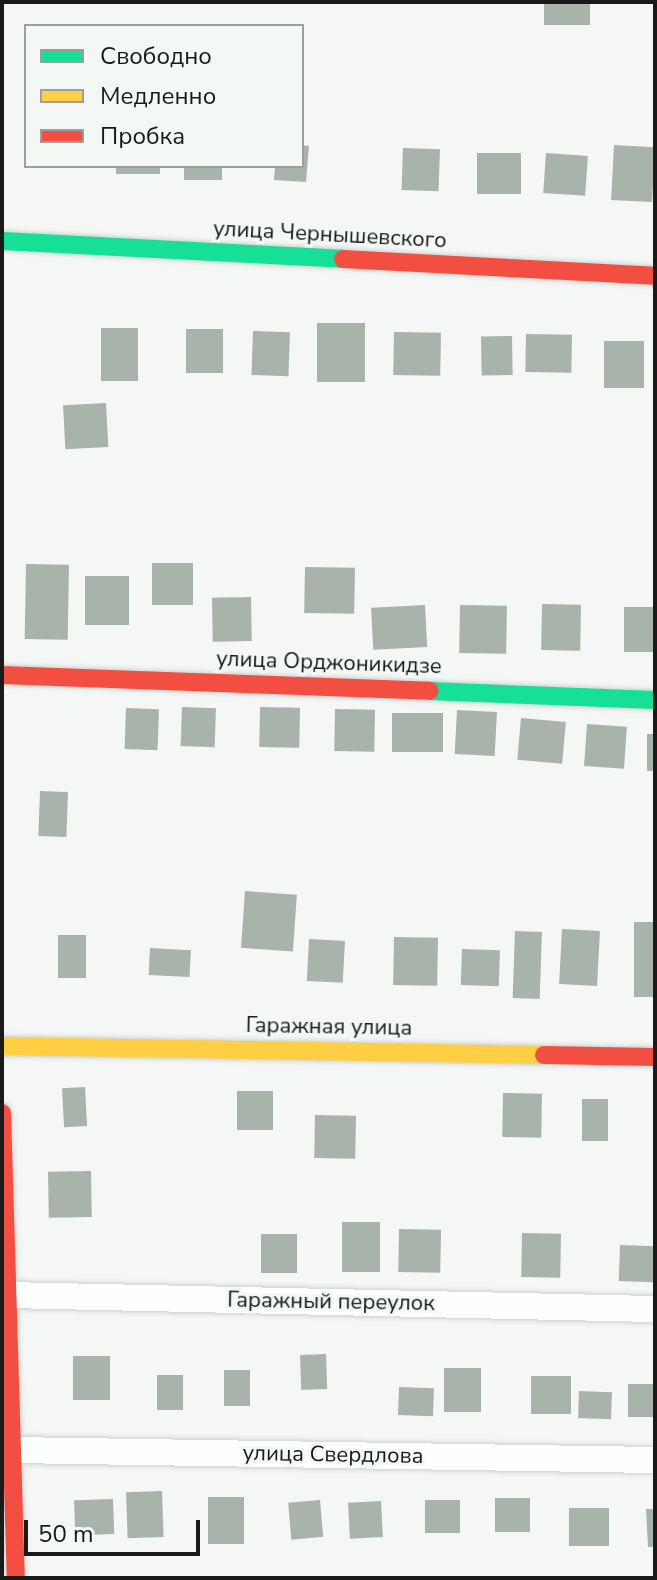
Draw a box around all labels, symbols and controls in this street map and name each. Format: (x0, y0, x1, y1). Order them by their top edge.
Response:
legend (24, 24, 304, 168)
text: Свободно (100, 40, 212, 72)
text: Медленно (100, 80, 216, 112)
text: Пробка (100, 120, 185, 152)
street label: улица Чернышевского (213, 216, 447, 254)
street label: улица Орджоникидзе (216, 646, 442, 680)
street label: Гаражная улица (245, 1012, 413, 1042)
street label: Гаражный переулок (227, 1287, 435, 1317)
street label: улица Свердлова (242, 1440, 424, 1470)
scale bar (28, 1504, 204, 1554)
text: 50 m (38, 1518, 94, 1550)

